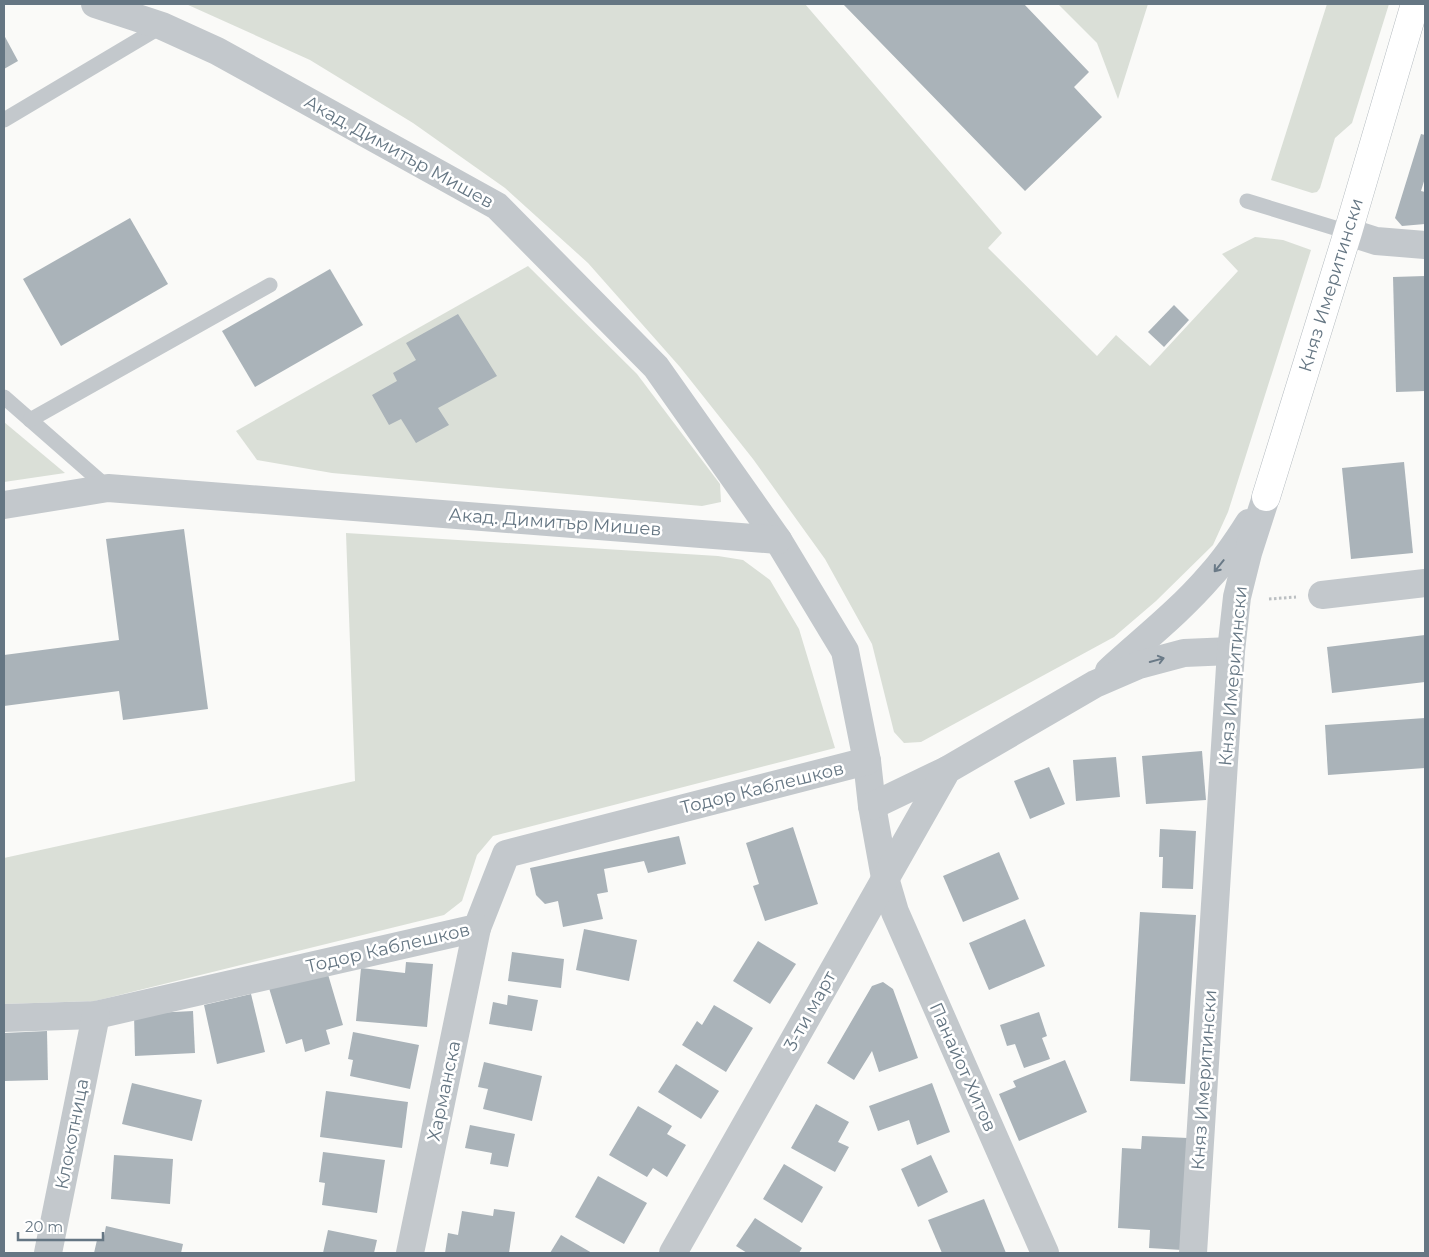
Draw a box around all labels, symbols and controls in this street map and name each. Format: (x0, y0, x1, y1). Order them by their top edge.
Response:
street label: Акад. Димитър Мишев (300, 91, 498, 213)
street label: Княз Имеритински (1294, 195, 1368, 375)
street label: Акад. Димитър Мишев (448, 504, 662, 540)
one-way arrow (1213, 559, 1224, 572)
street label: Княз Имеритински (1214, 585, 1252, 767)
one-way arrow (1148, 655, 1164, 665)
street label: Тодор Каблешков (678, 757, 846, 819)
street label: Тодор Каблешков (304, 918, 472, 978)
street label: 3-ти март (779, 967, 841, 1055)
street label: Княз Имеритински (1187, 989, 1221, 1171)
street label: Панайот Хитов (925, 999, 1001, 1135)
street label: Харманска (423, 1039, 465, 1143)
street label: Клокотница (50, 1077, 94, 1191)
scale bar (18, 1210, 102, 1242)
text: 20 m (25, 1217, 63, 1236)

